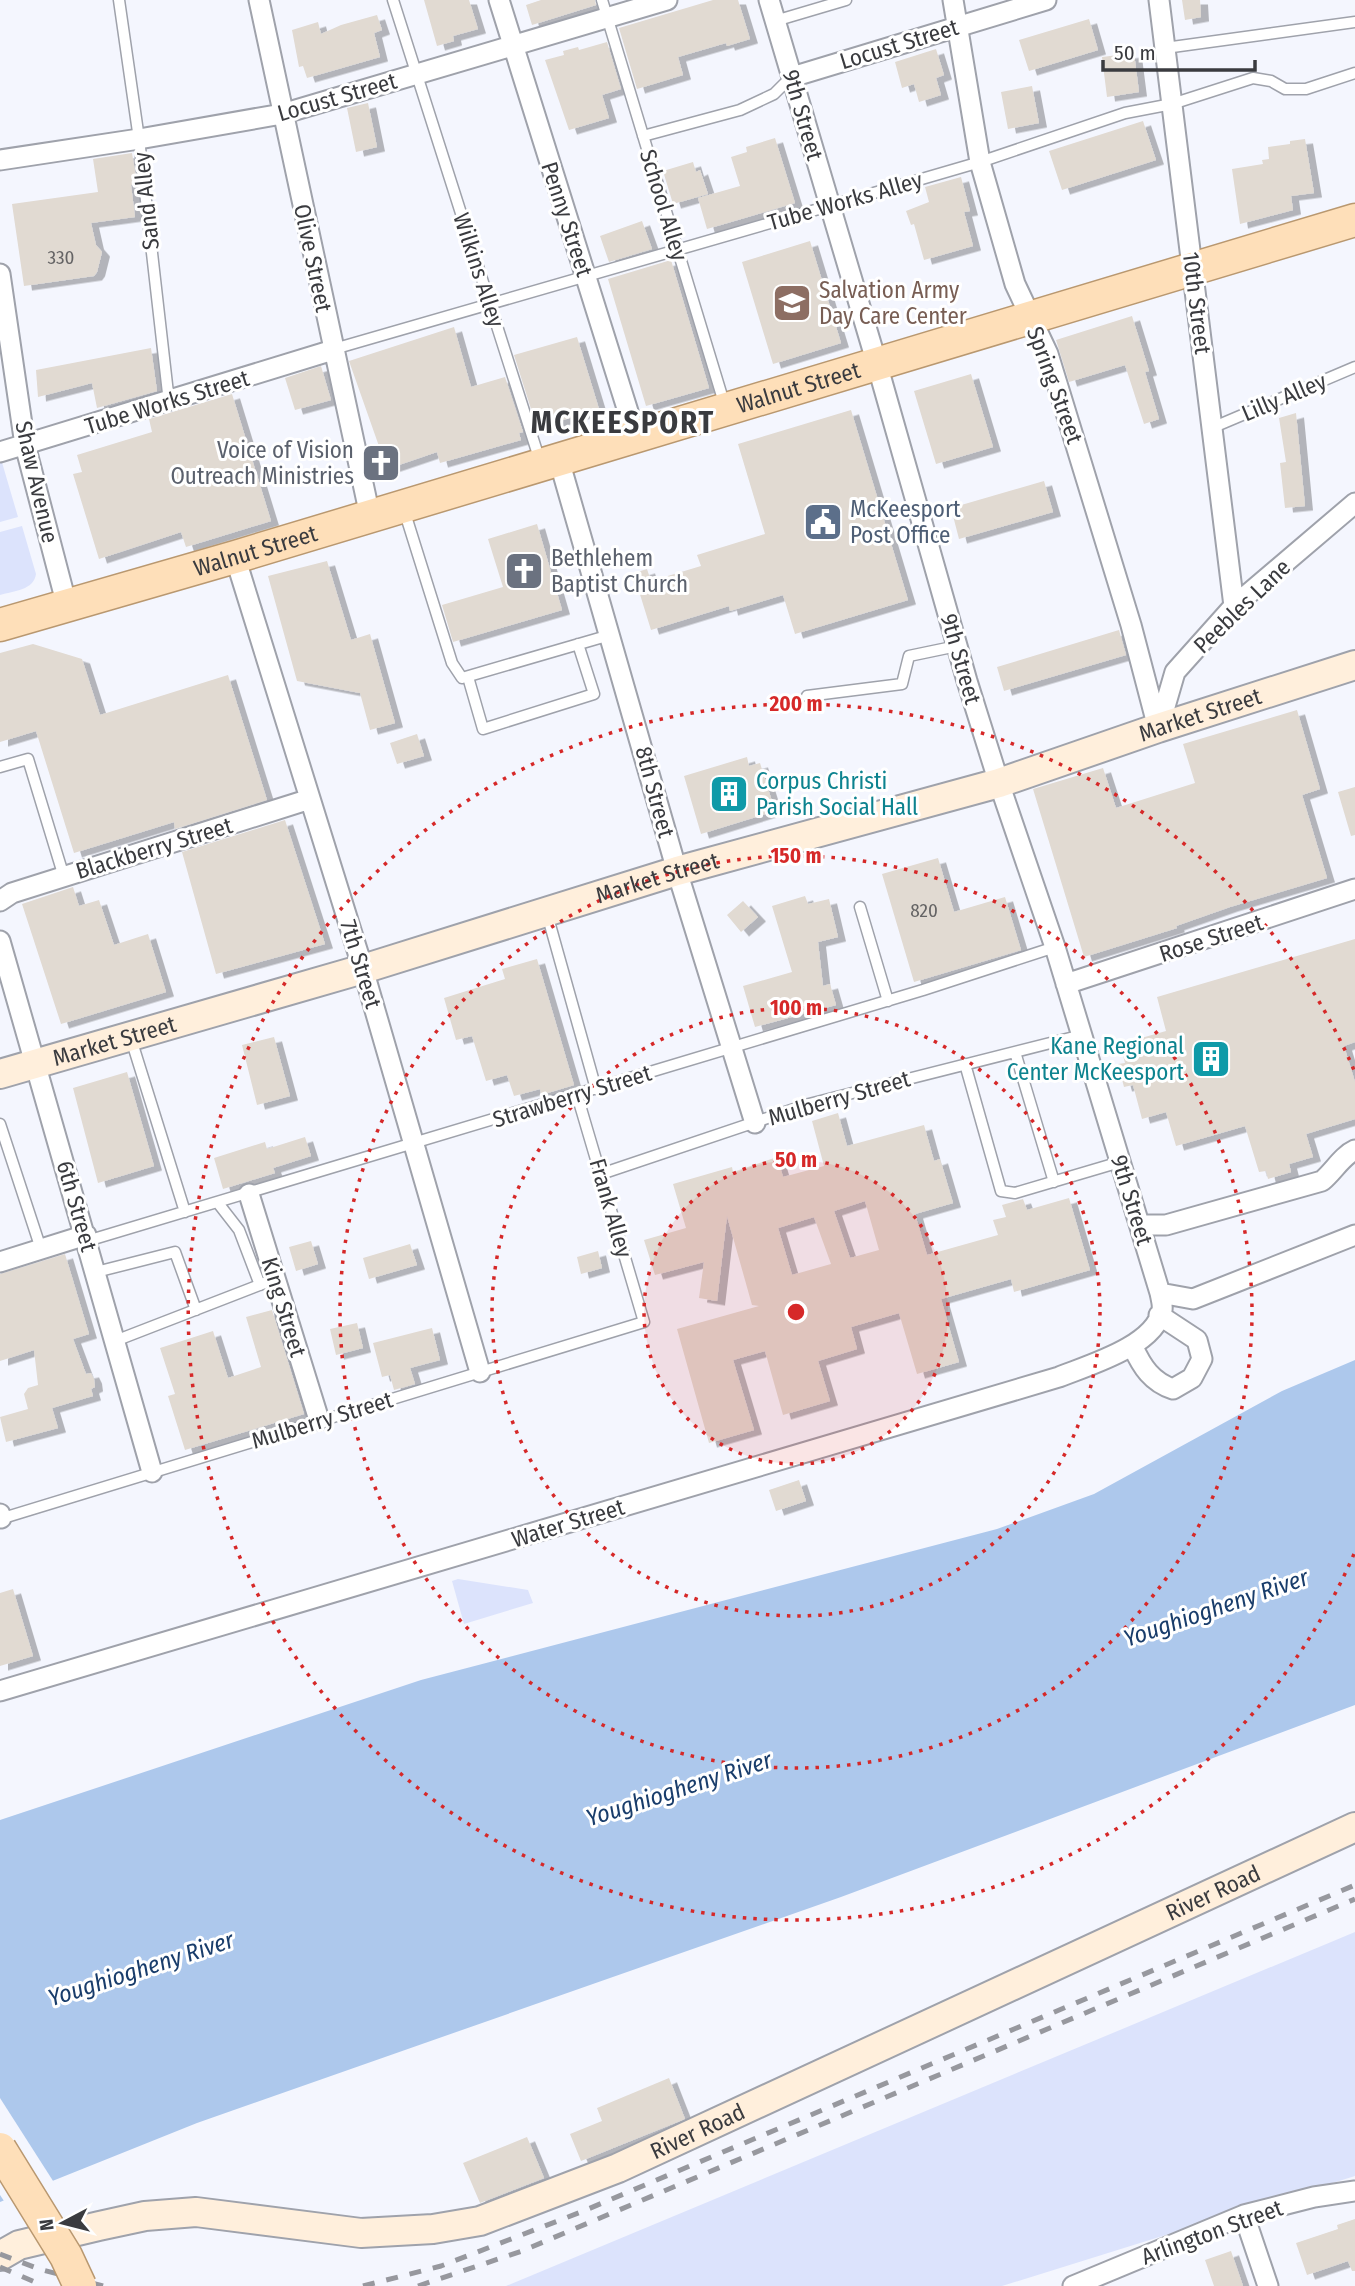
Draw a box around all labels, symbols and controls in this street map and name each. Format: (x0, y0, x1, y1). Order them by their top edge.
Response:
street label: Locust Street (836, 13, 962, 75)
scale bar (1103, 28, 1255, 72)
text: 50 m (1114, 40, 1156, 66)
street label: Locust Street (274, 66, 400, 127)
street label: 9th Street (777, 67, 829, 164)
street label: School Alley (634, 146, 694, 265)
street label: Sand Alley (127, 150, 165, 251)
street label: Penny Street (535, 158, 599, 280)
street label: Tube Works Alley (765, 165, 926, 236)
street label: Olive Street (288, 201, 338, 315)
street label: Wilkins Alley (447, 209, 511, 331)
house number: 330 (47, 246, 75, 269)
street label: 10th Street (1177, 250, 1217, 356)
place label: Salvation Army Day Care Center (819, 276, 967, 330)
school or university icon: Salvation Army Day Care Center (771, 282, 813, 324)
street label: Spring Street (1021, 323, 1089, 448)
street label: Walnut Street (733, 356, 864, 419)
street label: Tube Works Street (81, 364, 253, 440)
street label: Lilly Alley (1237, 366, 1331, 427)
district label: MCKEESPORT (531, 405, 715, 441)
street label: Shaw Avenue (9, 418, 65, 546)
place label: Voice of Vision Outreach Ministries (170, 436, 354, 490)
church icon: Voice of Vision Outreach Ministries (360, 442, 402, 484)
place label: McKeesport Post Office (850, 495, 961, 549)
public building icon: McKeesport Post Office (802, 501, 844, 543)
street label: Walnut Street (190, 519, 321, 582)
place label: Bethlehem Baptist Church (551, 544, 688, 598)
church icon: Bethlehem Baptist Church (503, 550, 545, 592)
street label: Peebles Lane (1188, 553, 1296, 659)
street label: 9th Street (935, 611, 987, 708)
street label: Market Street (1135, 682, 1265, 748)
text: 200 m (768, 691, 823, 717)
street label: 8th Street (629, 743, 681, 841)
place label: Corpus Christi Parish Social Hall (756, 767, 918, 821)
building icon: Corpus Christi Parish Social Hall (708, 773, 750, 815)
street label: Blackberry Street (72, 811, 236, 885)
text: 150 m (770, 843, 822, 869)
street label: Market Street (592, 846, 722, 910)
house number: 820 (910, 899, 938, 922)
street label: Rose Street (1156, 908, 1267, 968)
street label: 7th Street (334, 916, 388, 1012)
text: 100 m (770, 995, 822, 1021)
street label: Market Street (49, 1010, 180, 1072)
place label: Kane Regional Center McKeesport (1007, 1032, 1184, 1086)
building icon: Kane Regional Center McKeesport (1190, 1038, 1232, 1080)
street label: Strawberry Street (489, 1058, 655, 1133)
street label: Mulberry Street (765, 1064, 914, 1132)
text: 50 m (775, 1147, 817, 1173)
street label: 9th Street (1105, 1152, 1159, 1249)
street label: Frank Alley (584, 1155, 639, 1261)
street label: 6th Street (51, 1157, 103, 1255)
street label: King Street (256, 1254, 313, 1361)
centre of rings (784, 1300, 808, 1324)
street label: Mulberry Street (248, 1385, 397, 1455)
street label: Water Street (508, 1492, 628, 1553)
water label: Youghiogheny River (1120, 1563, 1313, 1653)
water label: Youghiogheny River (583, 1746, 776, 1832)
street label: River Road (1161, 1859, 1265, 1927)
water label: Youghiogheny River (45, 1926, 238, 2012)
street label: River Road (646, 2097, 749, 2165)
north arrow (28, 2188, 98, 2258)
street label: Arlington Street (1138, 2193, 1287, 2271)
text: N (35, 2218, 59, 2232)

